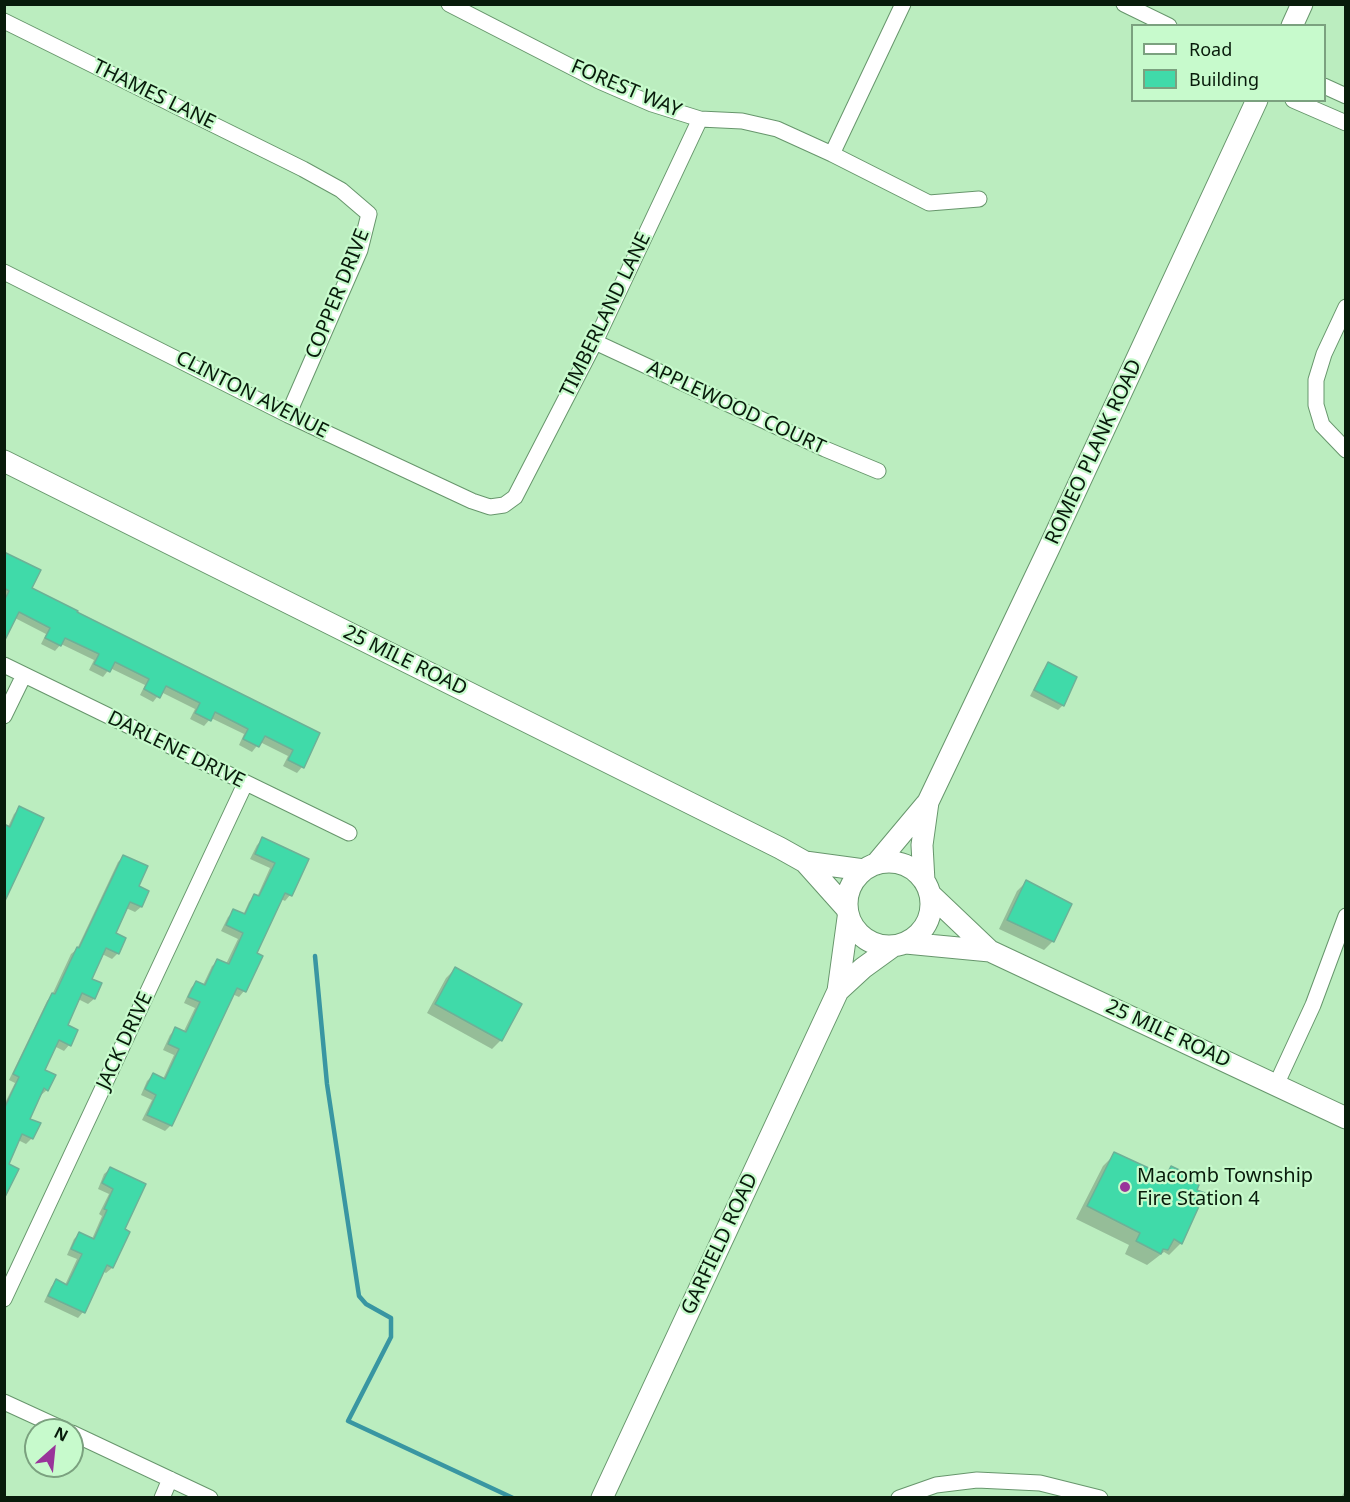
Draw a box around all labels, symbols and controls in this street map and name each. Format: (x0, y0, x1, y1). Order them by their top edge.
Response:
legend (1131, 24, 1326, 102)
text: Road (1189, 37, 1232, 61)
street label: THAMES LANE (89, 55, 219, 135)
street label: FOREST WAY (567, 55, 685, 123)
text: Building (1189, 67, 1259, 91)
street label: COPPER DRIVE (301, 226, 375, 362)
street label: TIMBERLAND LANE (556, 229, 656, 401)
street label: CLINTON AVENUE (172, 346, 332, 444)
street label: APPLEWOOD COURT (643, 356, 829, 460)
street label: ROMEO PLANK ROAD (1041, 356, 1147, 548)
street label: 25 MILE ROAD (339, 621, 471, 701)
street label: DARLENE DRIVE (104, 706, 248, 794)
street label: JACK DRIVE (92, 988, 158, 1094)
street label: 25 MILE ROAD (1102, 995, 1234, 1073)
place label: Macomb Township Fire Station 4 (1137, 1164, 1313, 1211)
street label: GARFIELD ROAD (677, 1169, 763, 1319)
marker: Macomb Township Fire Station 4 (1118, 1180, 1132, 1194)
north arrow (24, 1418, 84, 1478)
text: N (50, 1421, 72, 1446)

